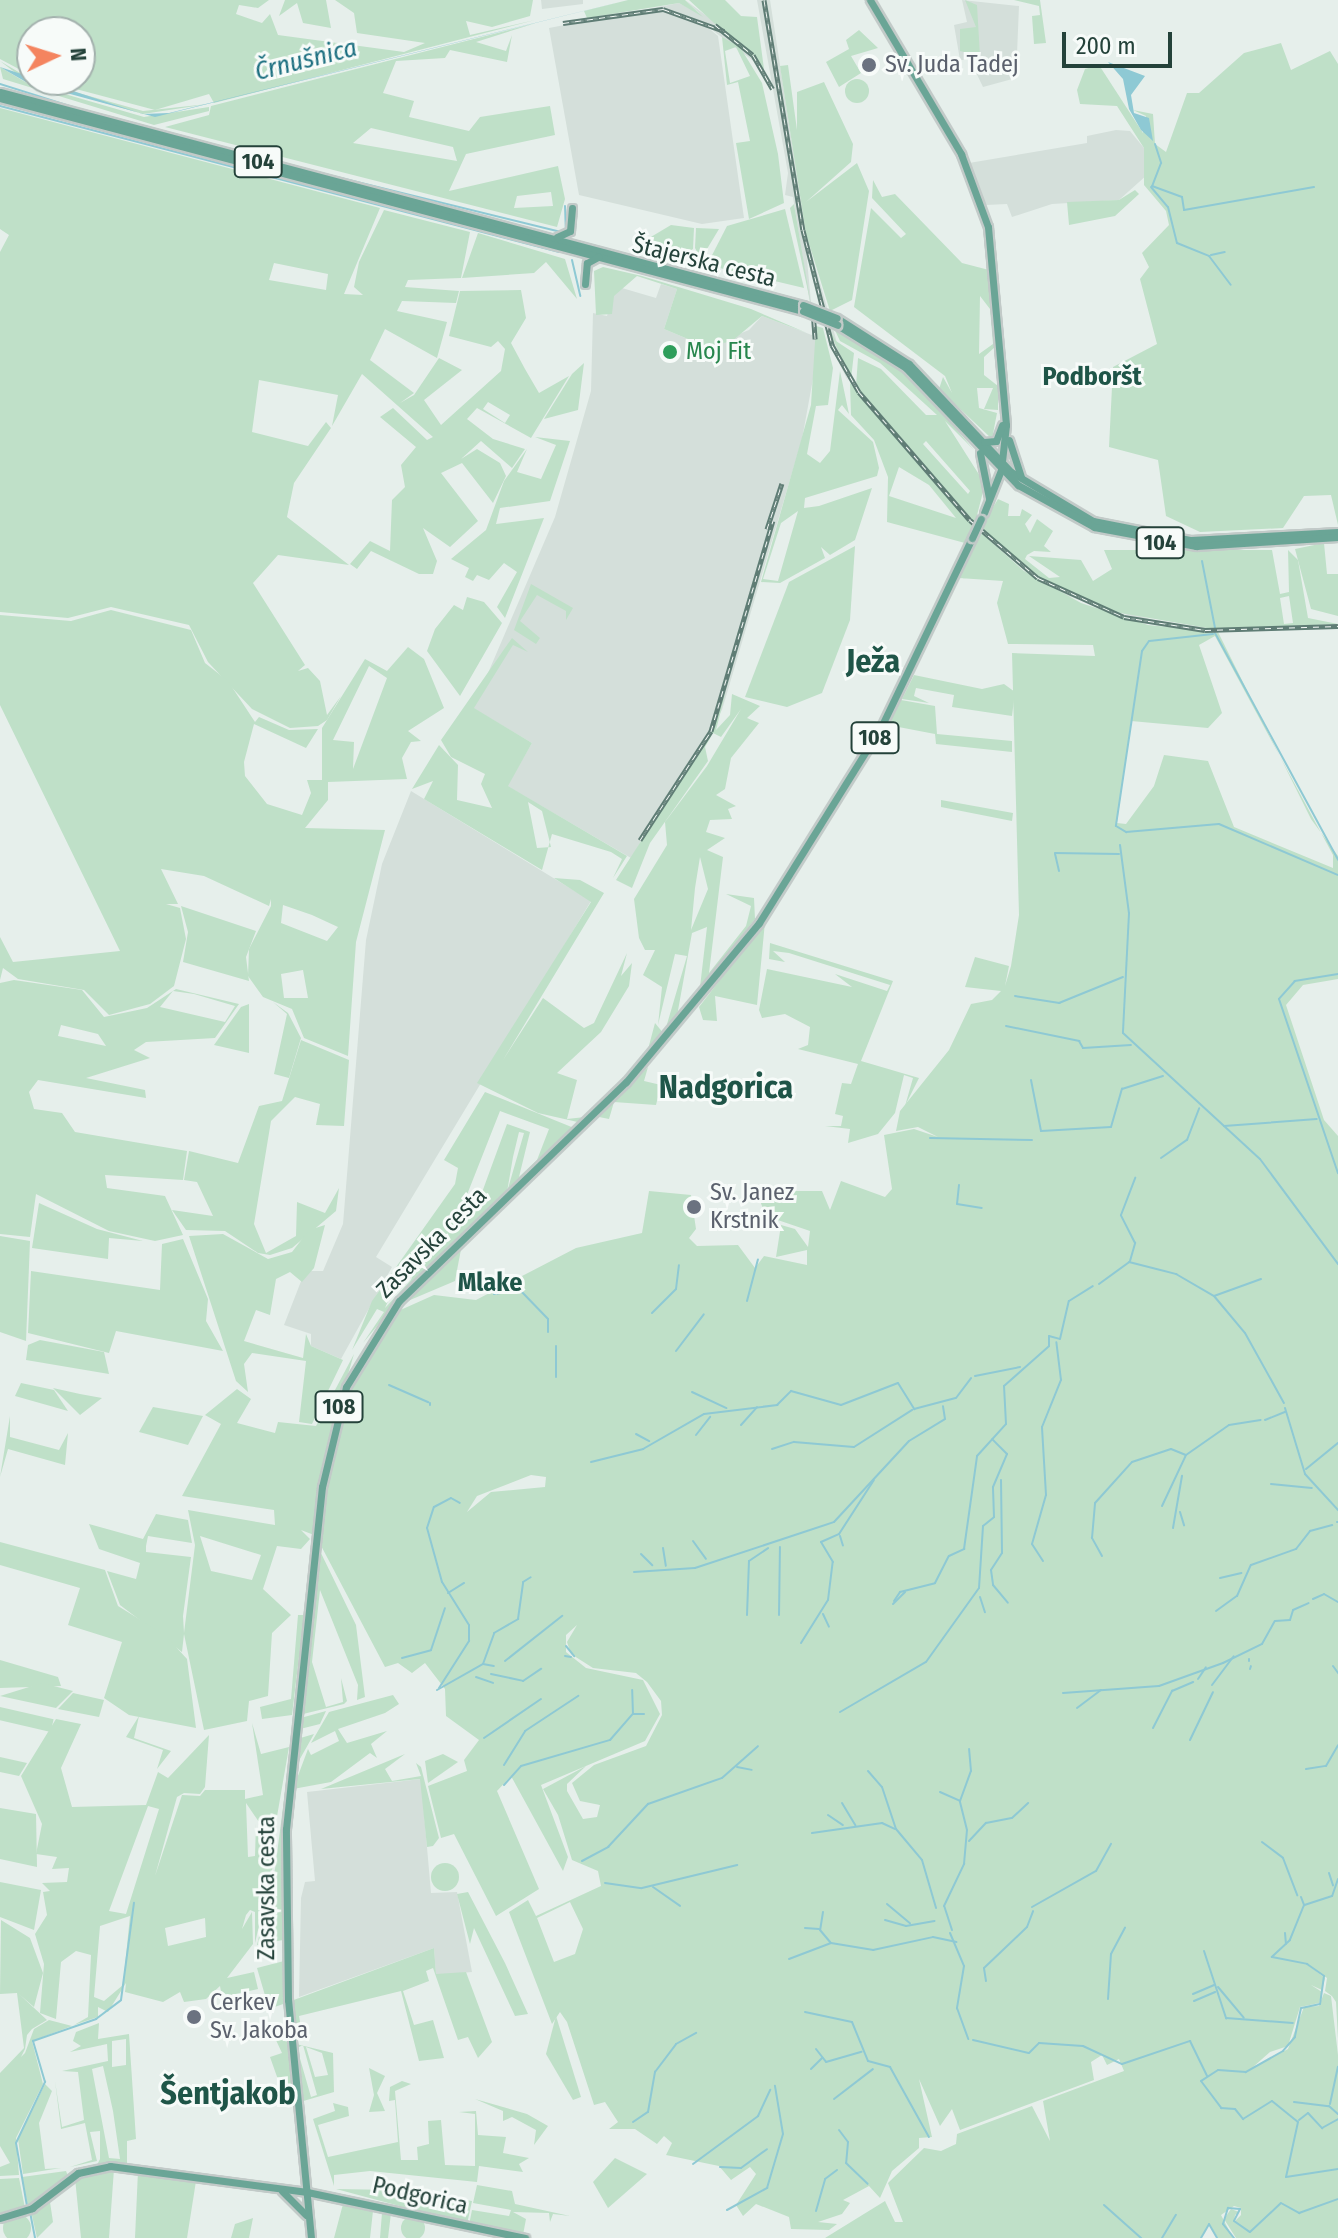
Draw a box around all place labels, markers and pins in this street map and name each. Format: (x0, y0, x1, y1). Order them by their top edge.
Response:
place label: Sv. Juda Tadej (885, 51, 1019, 79)
marker: Sv. Juda Tadej (860, 56, 878, 74)
place label: Moj Fit (686, 338, 751, 366)
marker: Moj Fit (661, 343, 679, 361)
place label: Sv. Janez Krstnik (710, 1179, 794, 1235)
marker: Sv. Janez Krstnik (685, 1198, 703, 1216)
place label: Cerkev Sv. Jakoba (210, 1989, 308, 2045)
marker: Cerkev Sv. Jakoba (185, 2008, 203, 2026)

